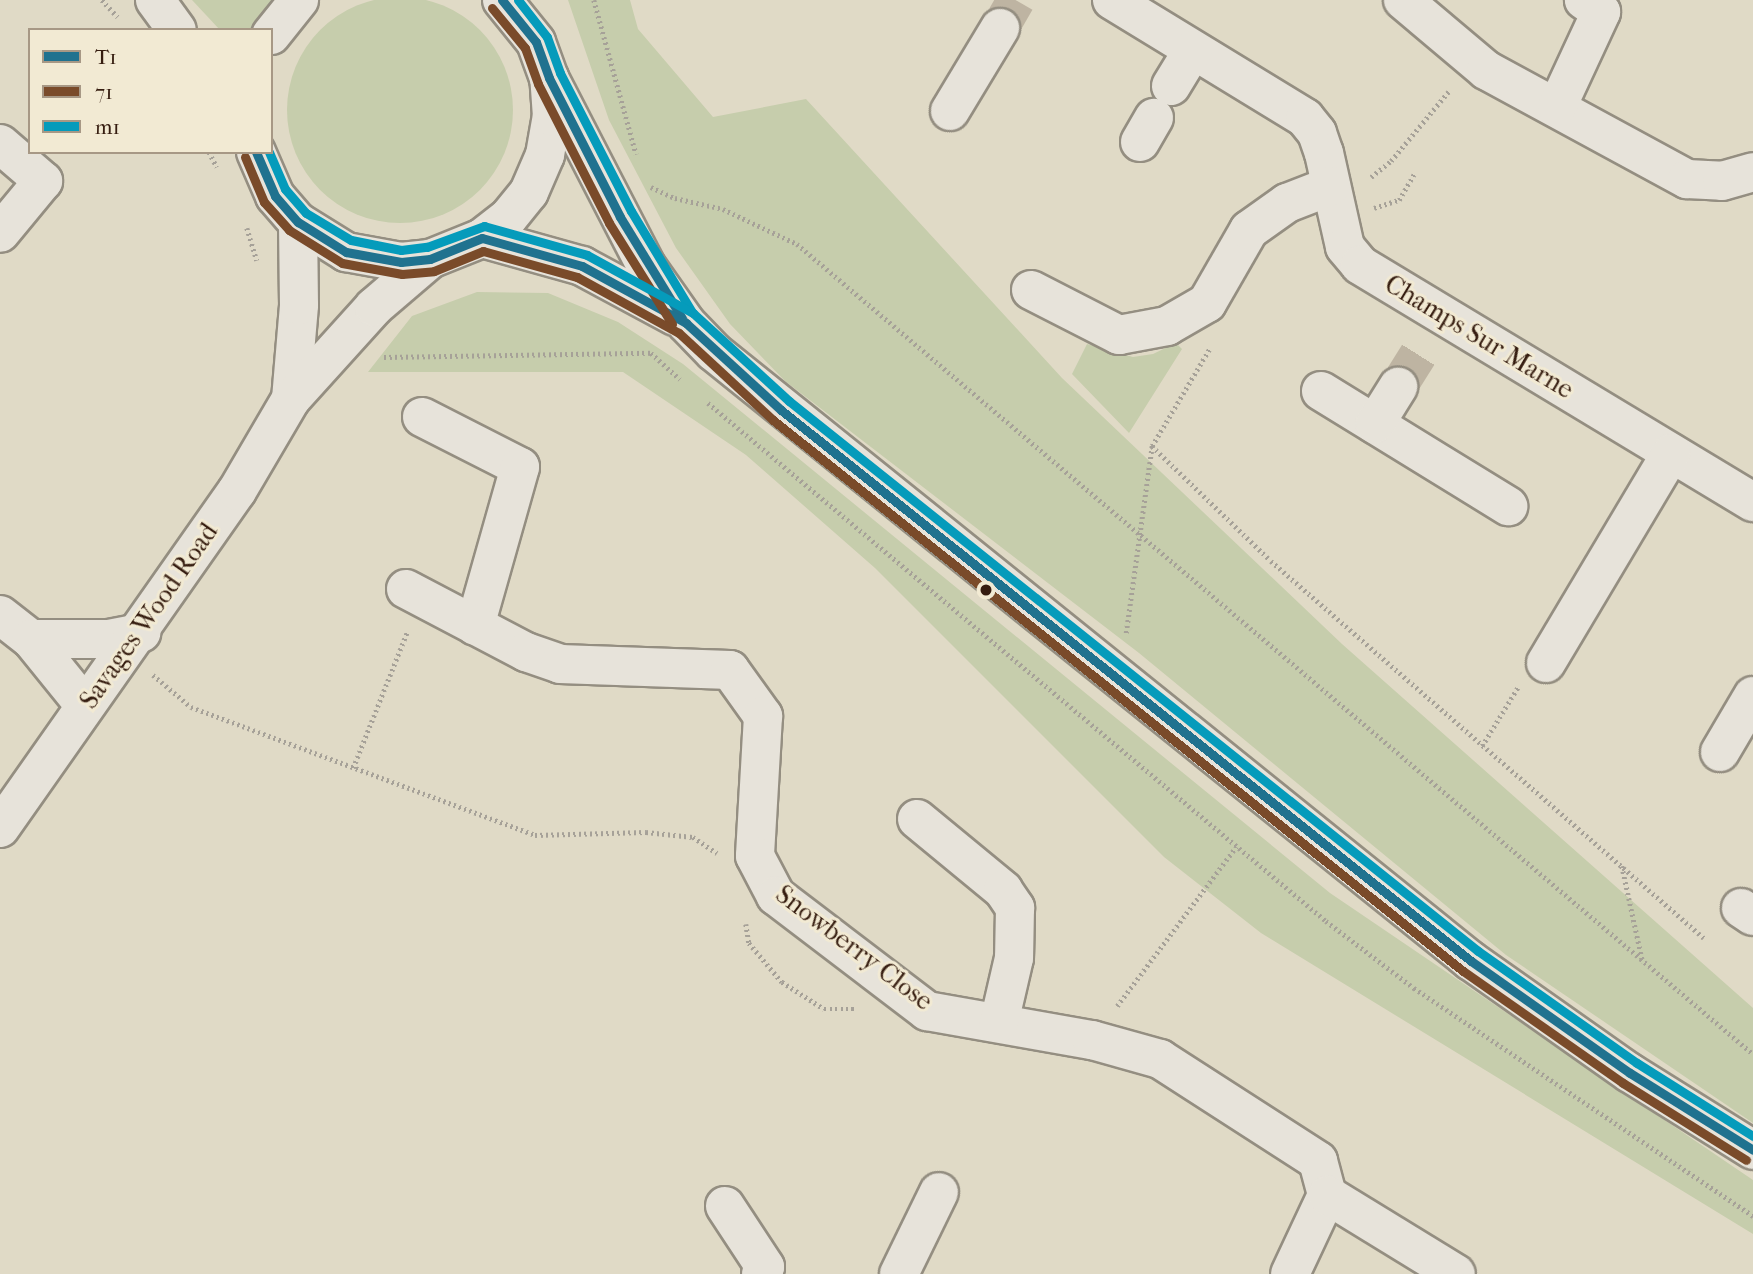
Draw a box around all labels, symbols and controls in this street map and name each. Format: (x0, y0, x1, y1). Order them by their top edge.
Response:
legend (28, 28, 273, 154)
text: T1 (95, 45, 117, 69)
text: 71 (95, 80, 113, 104)
text: m1 (95, 115, 120, 139)
street label: Champs Sur Marne (1379, 268, 1579, 406)
street label: Savages Wood Road (73, 517, 225, 715)
unlabelled marker (979, 583, 993, 597)
street label: Snowberry Close (769, 879, 939, 1017)

